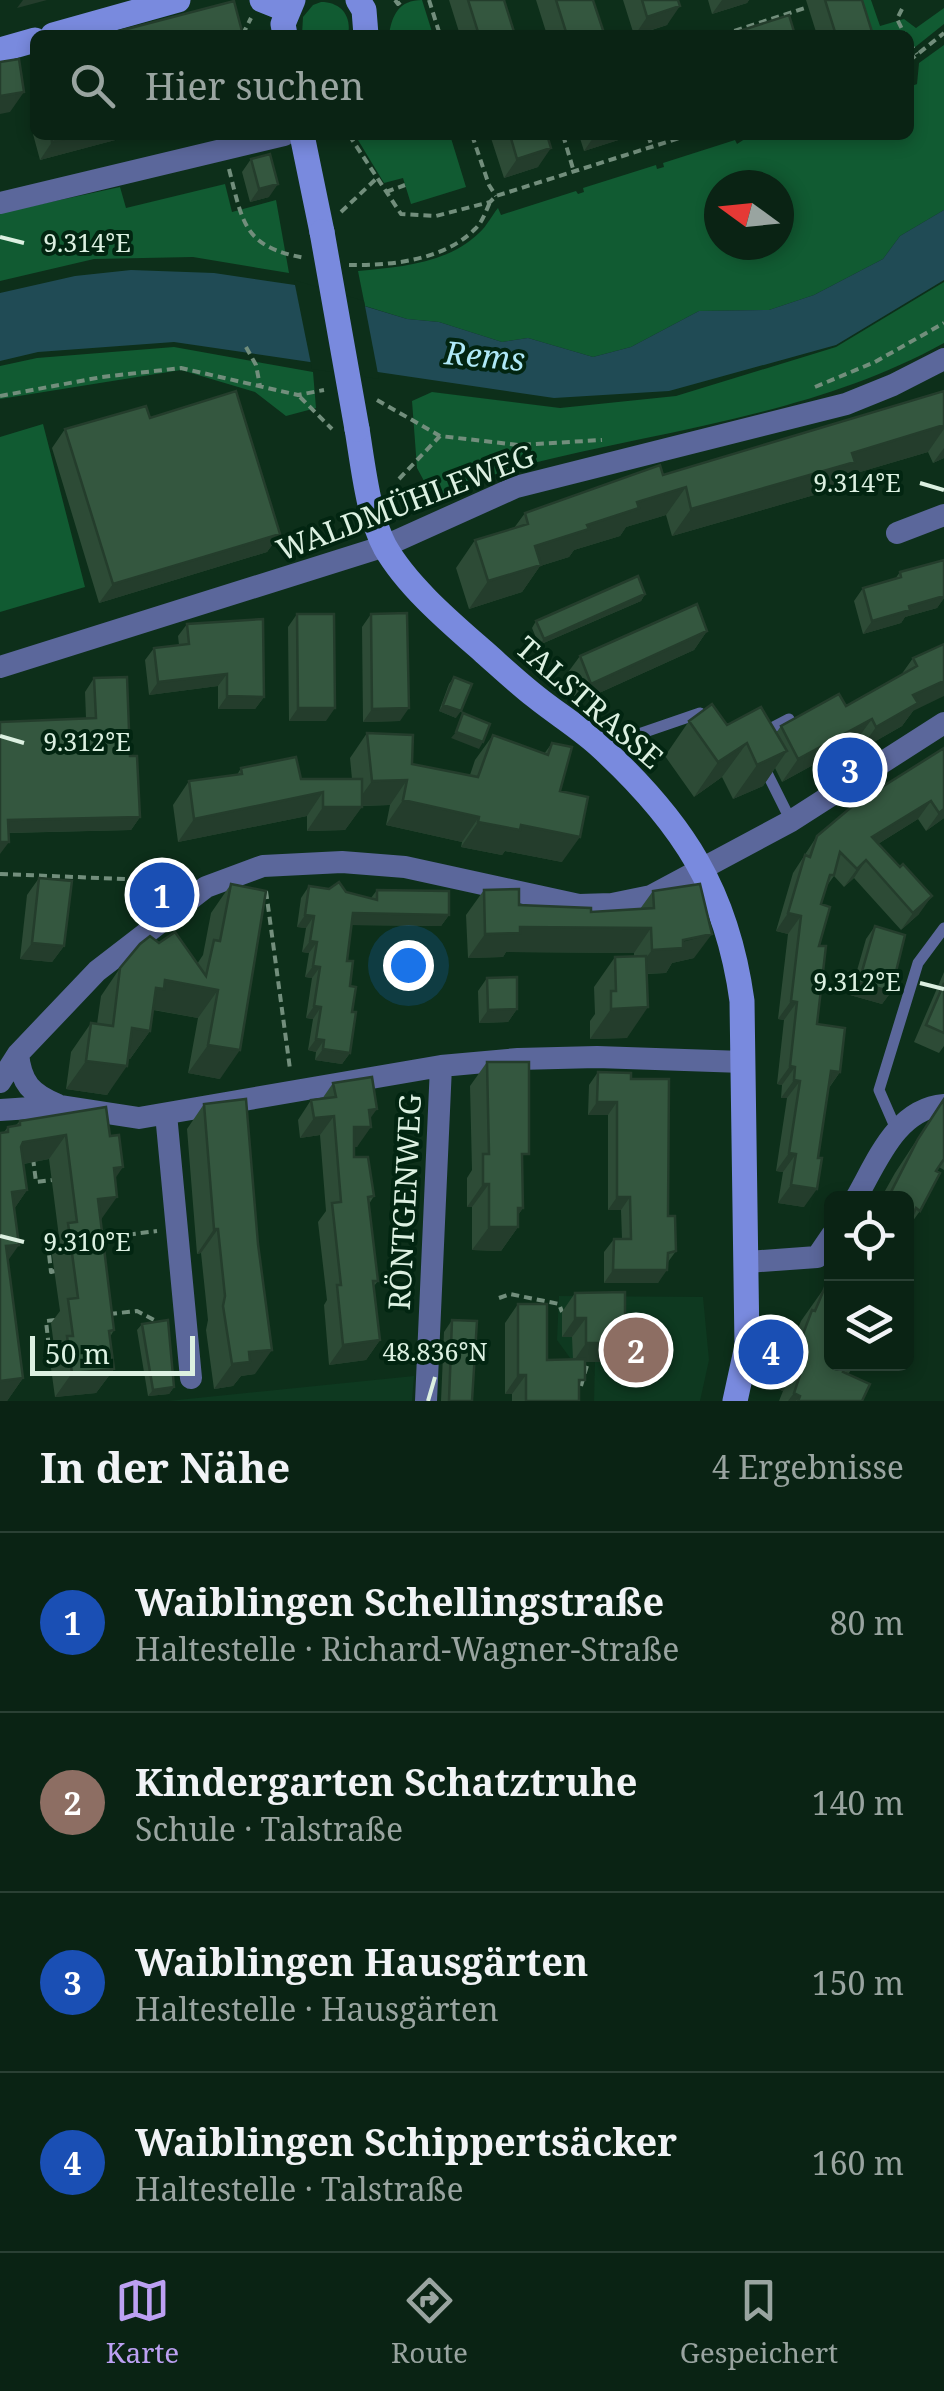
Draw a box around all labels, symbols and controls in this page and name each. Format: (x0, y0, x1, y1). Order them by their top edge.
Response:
search box (30, 30, 914, 140)
icon: search (65, 58, 120, 113)
text: Hier suchen (145, 59, 364, 111)
north arrow (704, 170, 794, 260)
text: 9.314°E (43, 225, 131, 259)
water label: Rems (442, 330, 527, 380)
street label: WALDMÜHLEWEG (270, 434, 540, 570)
text: 9.314°E (813, 465, 901, 499)
street label: TALSTRASSE (508, 627, 672, 777)
text: 9.312°E (43, 724, 131, 758)
pin: 3 (818, 732, 882, 808)
pin: 1 (130, 858, 194, 932)
your location (383, 940, 434, 991)
text: 9.312°E (813, 964, 901, 998)
street label: RÖNTGENWEG (378, 1093, 430, 1311)
map controls (824, 1191, 914, 1371)
button: locate (824, 1191, 914, 1281)
text: 9.310°E (43, 1224, 131, 1258)
button: layers (824, 1281, 914, 1371)
pin: 2 (604, 1312, 668, 1388)
pin: 4 (738, 1314, 804, 1390)
scale bar (30, 1331, 195, 1376)
text: 50 m (45, 1334, 110, 1372)
text: 48.836°N (382, 1334, 488, 1368)
text: In der Nähe (40, 1438, 290, 1495)
text: 4 Ergebnisse (712, 1445, 904, 1488)
text: Waiblingen Schellingstraße (135, 1575, 664, 1627)
text: 1 (63, 1601, 82, 1644)
text: 80 m (830, 1601, 904, 1644)
text: Haltestelle · Richard-Wagner-Straße (135, 1627, 679, 1670)
text: Kindergarten Schatztruhe (135, 1755, 638, 1807)
text: 2 (63, 1781, 82, 1824)
text: 140 m (812, 1781, 904, 1824)
text: Schule · Talstraße (135, 1807, 403, 1850)
text: Waiblingen Hausgärten (135, 1935, 588, 1987)
text: 3 (63, 1961, 82, 2004)
text: 150 m (812, 1961, 904, 2004)
text: Haltestelle · Hausgärten (135, 1987, 499, 2030)
text: Waiblingen Schippertsäcker (135, 2115, 677, 2167)
text: 4 (63, 2141, 82, 2184)
text: 160 m (812, 2141, 904, 2184)
text: Haltestelle · Talstraße (135, 2167, 464, 2210)
tab: Karte (106, 2273, 179, 2371)
tab: Route (391, 2273, 468, 2371)
tab: Gespeichert (680, 2273, 838, 2371)

